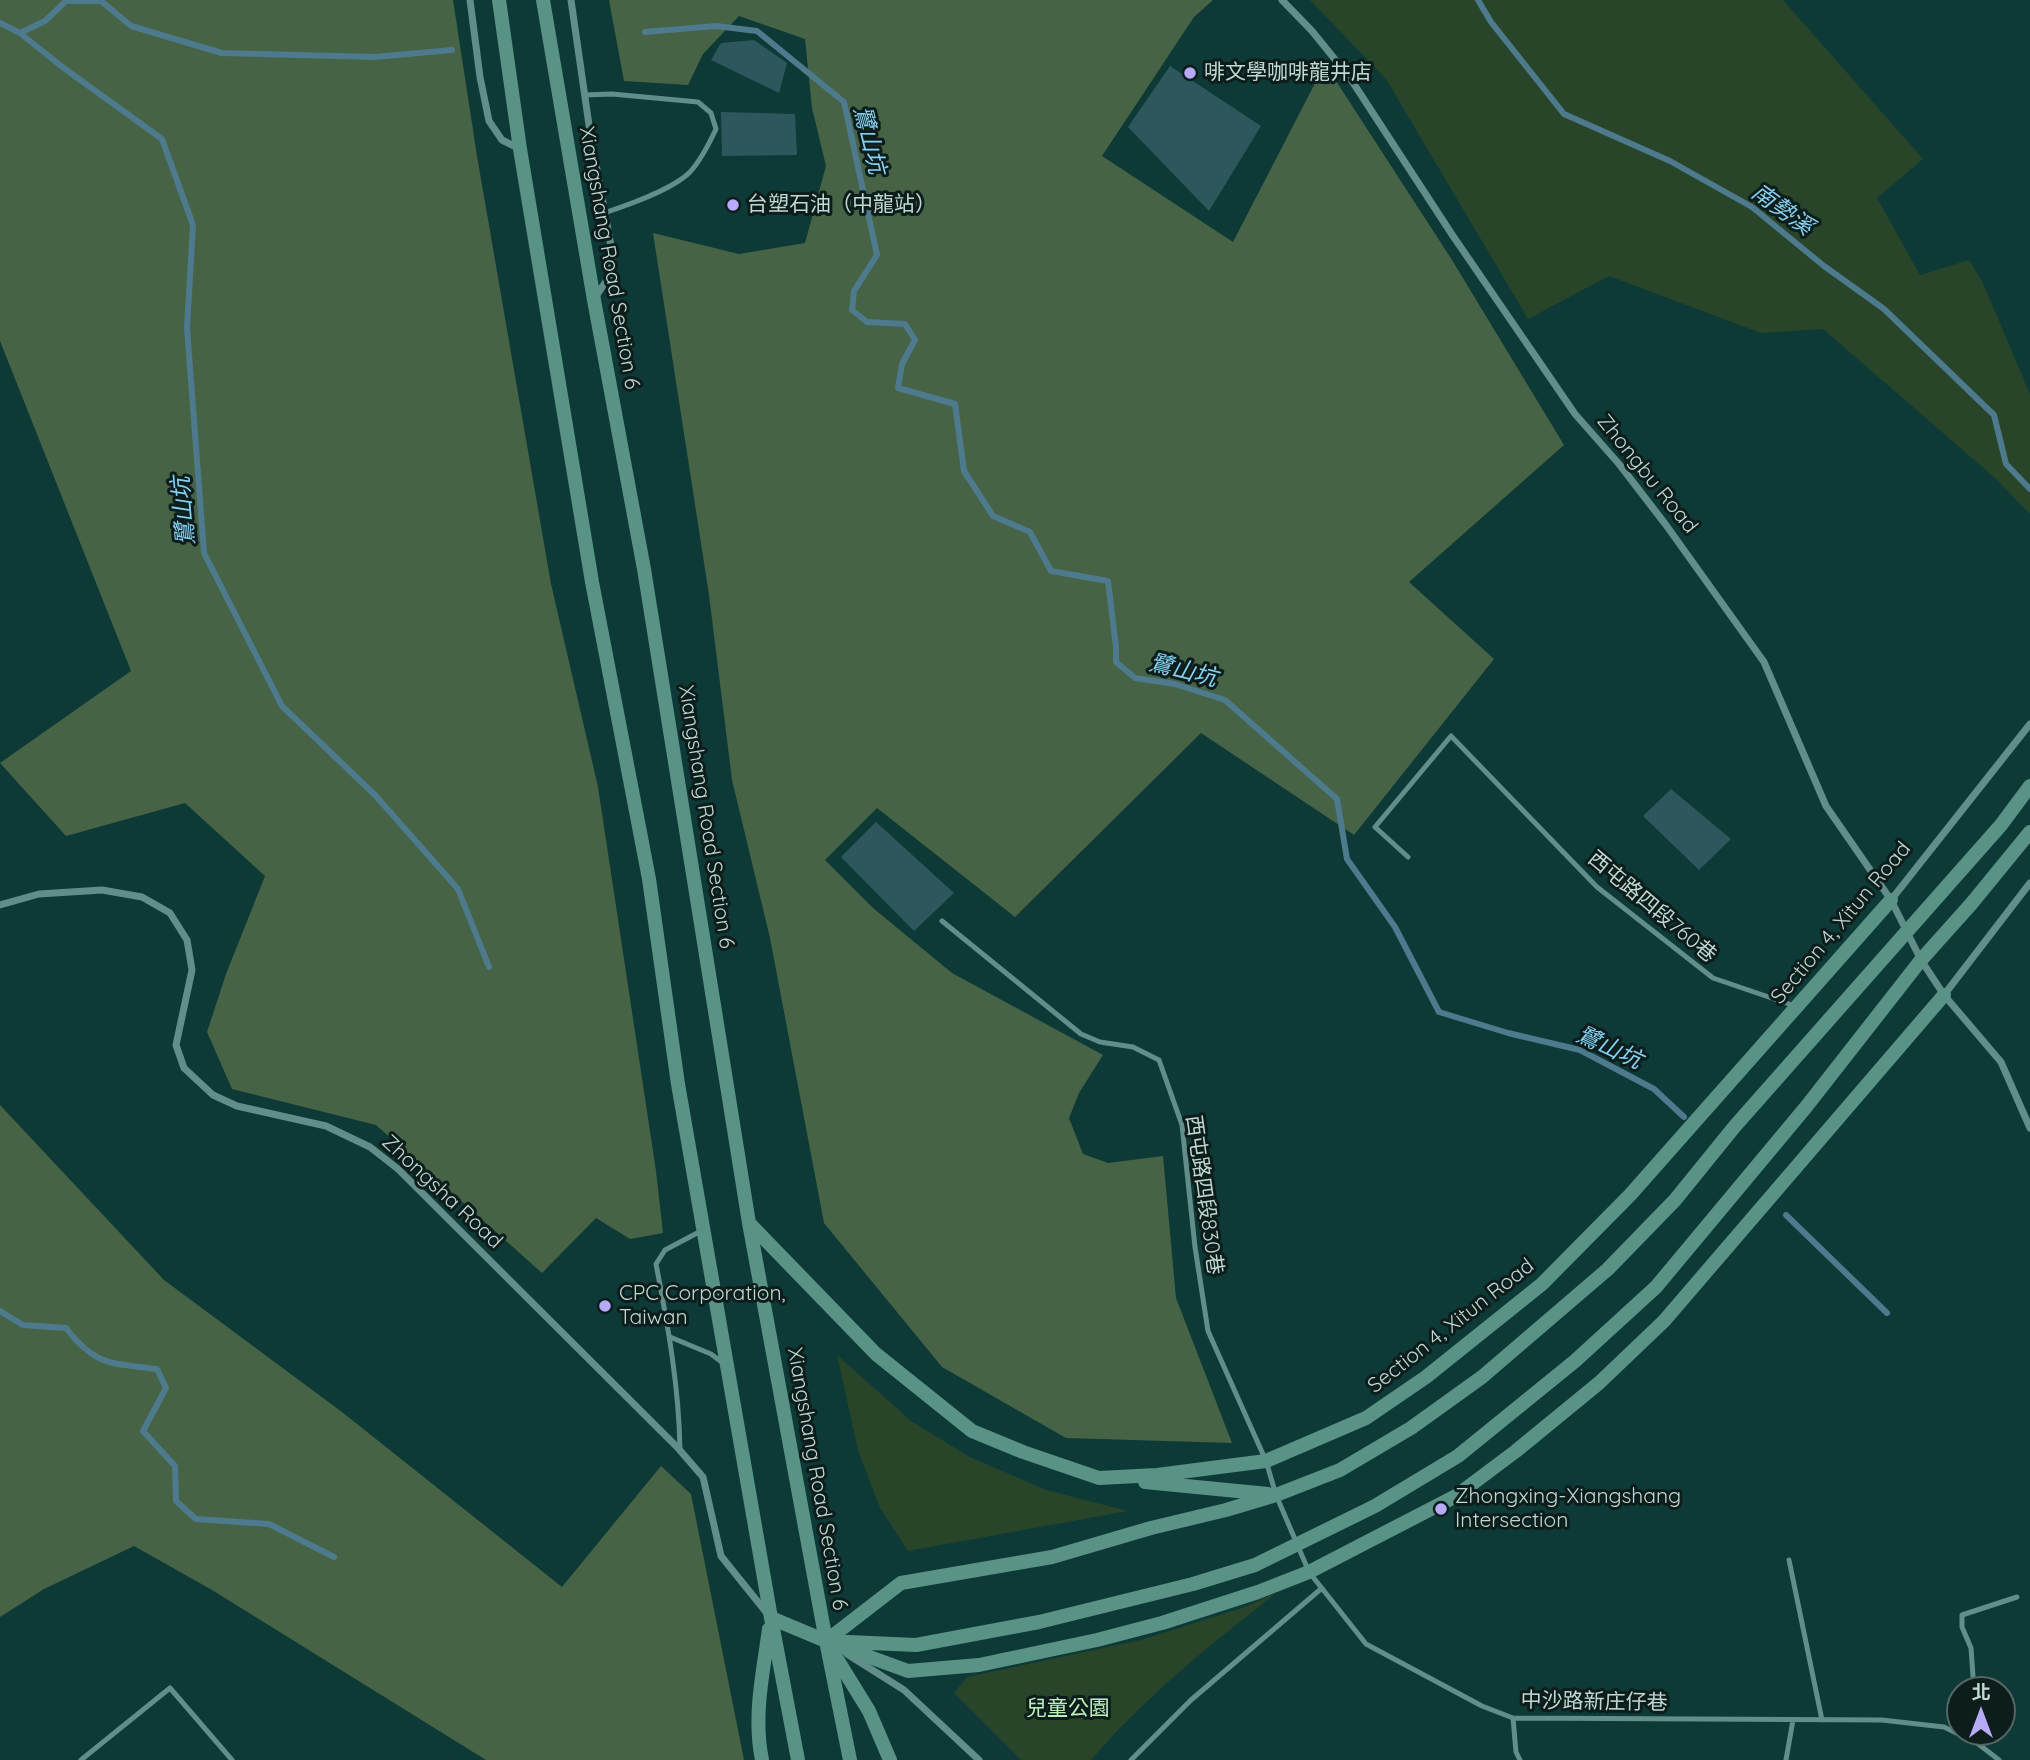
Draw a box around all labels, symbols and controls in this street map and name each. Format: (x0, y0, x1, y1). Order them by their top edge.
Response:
place label: 啡文學咖啡龍井店 (1204, 60, 1372, 86)
marker: 啡文學咖啡龍井店 (1182, 65, 1198, 81)
water label: 鷺山坑 (847, 103, 891, 177)
street label: Xiangshang Road Section 6 (573, 125, 645, 391)
water label: 南勢溪 (1746, 179, 1818, 241)
place label: 台塑石油（中龍站） (747, 192, 936, 218)
marker: 台塑石油（中龍站） (725, 197, 741, 213)
street label: Zhongbu Road (1591, 409, 1703, 539)
water label: 鷺山坑 (167, 475, 201, 547)
water label: 鷺山坑 (1146, 649, 1220, 693)
street label: Xiangshang Road Section 6 (673, 684, 739, 950)
street label: Section 4, Xitun Road (1766, 837, 1916, 1009)
street label: 西屯路四段760巷 (1583, 846, 1721, 968)
water label: 鷺山坑 (1572, 1021, 1646, 1075)
street label: 西屯路四段830巷 (1180, 1114, 1228, 1276)
street label: Zhongsha Road (377, 1130, 507, 1254)
street label: Section 4, Xitun Road (1363, 1253, 1539, 1399)
place label: CPC Corporation, Taiwan (619, 1281, 786, 1331)
marker: CPC Corporation, Taiwan (597, 1298, 613, 1314)
street label: Xiangshang Road Section 6 (781, 1346, 853, 1612)
place label: Zhongxing-Xiangshang Intersection (1455, 1484, 1681, 1534)
marker: Zhongxing-Xiangshang Intersection (1433, 1501, 1449, 1517)
north arrow (1946, 1676, 2016, 1746)
text: 北 (1971, 1680, 1991, 1704)
street label: 中沙路新庄仔巷 (1520, 1688, 1668, 1716)
park label: 兒童公園 (1026, 1696, 1110, 1722)

